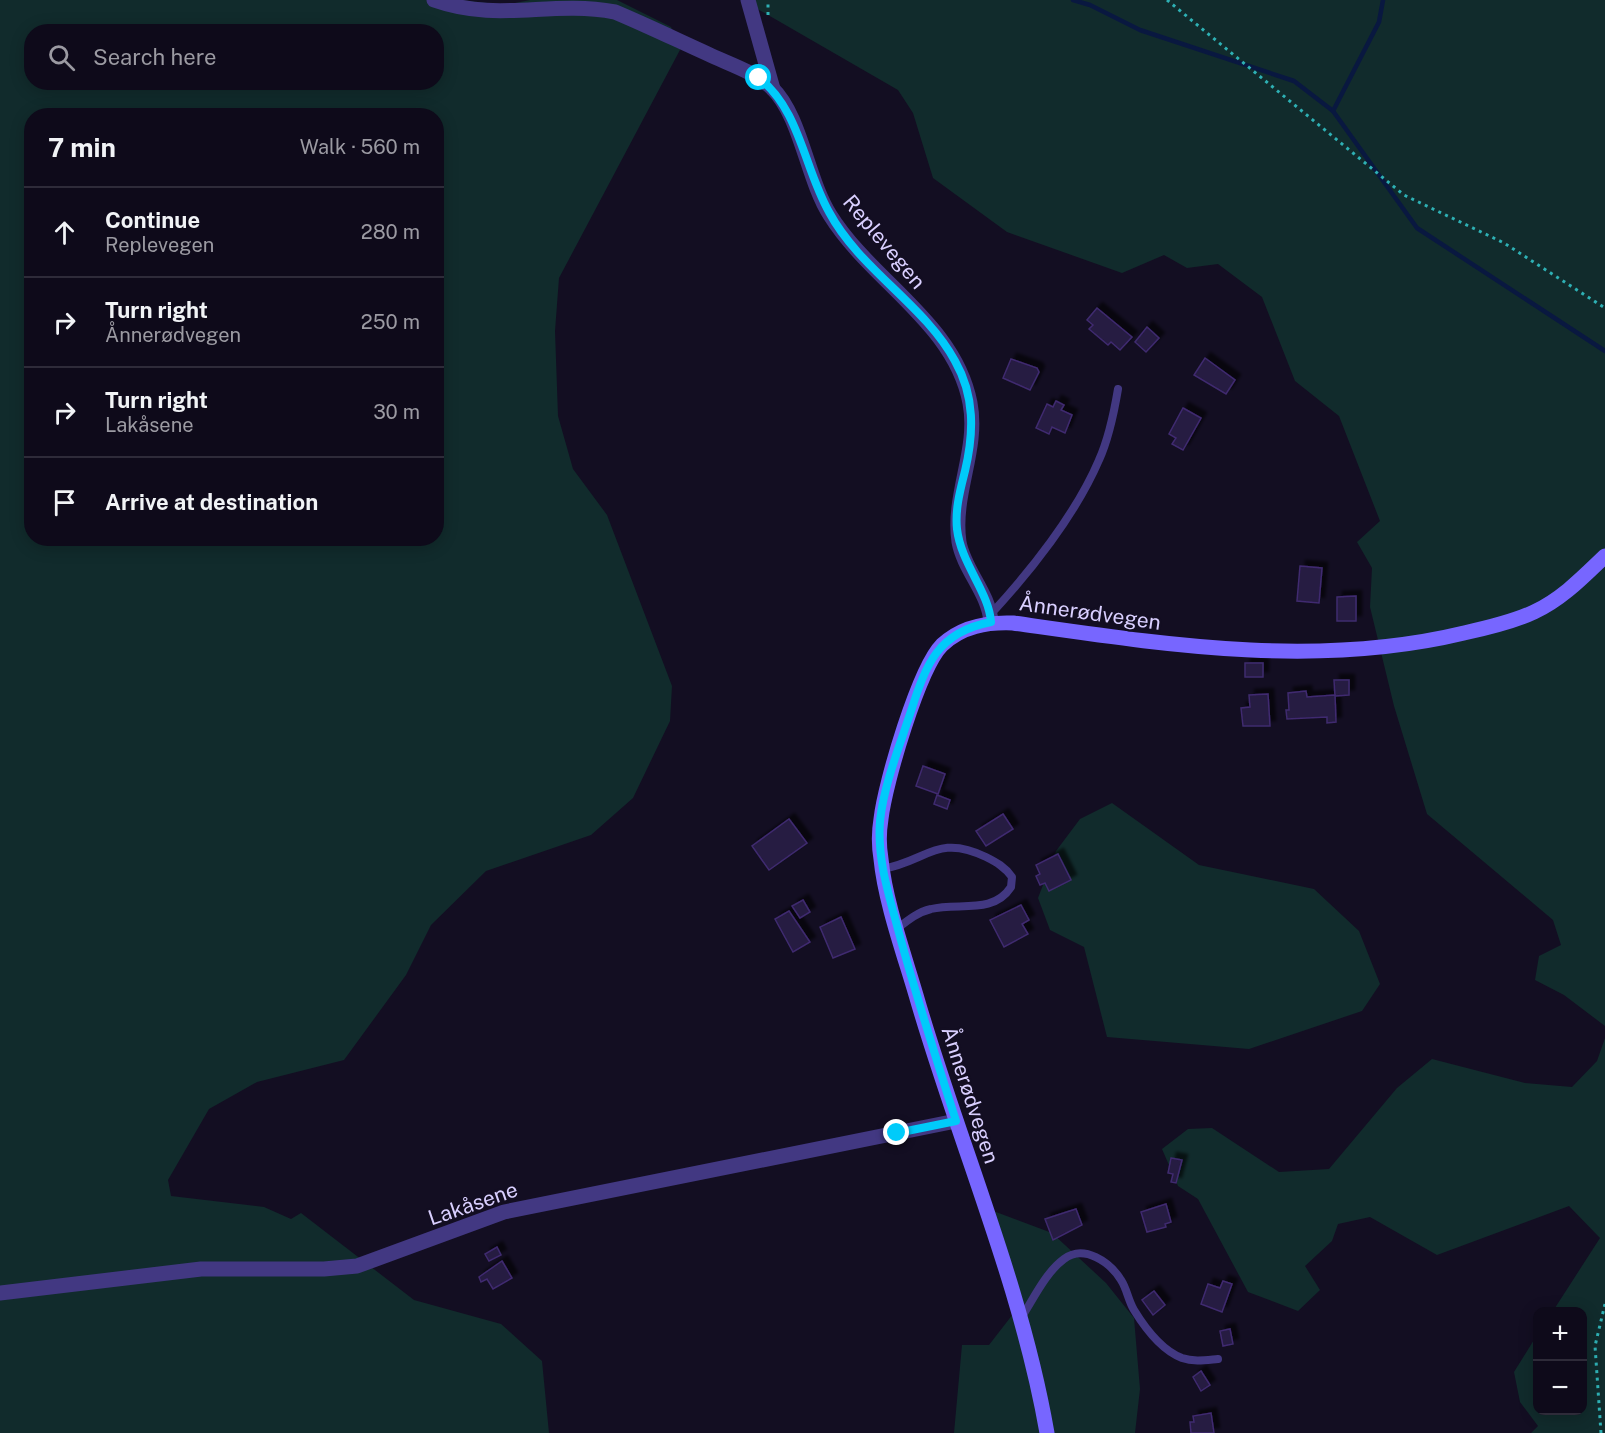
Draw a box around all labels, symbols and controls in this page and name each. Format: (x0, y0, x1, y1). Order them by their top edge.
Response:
search box (24, 24, 444, 90)
icon: search (45, 41, 78, 74)
text: Search here (93, 44, 217, 70)
route start (745, 64, 771, 90)
text: 7 min (48, 132, 116, 163)
text: Walk · 560 m (300, 135, 420, 159)
street label: Replevegen (838, 190, 931, 294)
text: Continue (105, 207, 200, 233)
icon: ahead (48, 216, 81, 249)
text: 280 m (361, 220, 420, 244)
text: Replevegen (105, 233, 214, 257)
text: Turn right (105, 297, 208, 323)
icon: right (48, 306, 81, 339)
text: 250 m (361, 310, 420, 334)
text: Ånnerødvegen (105, 323, 241, 347)
text: Turn right (105, 387, 208, 413)
icon: right (48, 396, 81, 429)
text: 30 m (373, 400, 420, 424)
text: Lakåsene (105, 413, 194, 437)
icon: arrive (48, 486, 81, 519)
text: Arrive at destination (105, 489, 318, 515)
street label: Ånnerødvegen (1018, 589, 1163, 635)
street label: Ånnerødvegen (937, 1023, 1005, 1167)
route end (883, 1119, 909, 1145)
street label: Lakåsene (425, 1177, 521, 1230)
map controls (1533, 1307, 1587, 1415)
button: + (1533, 1307, 1587, 1361)
button: − (1533, 1361, 1587, 1415)

